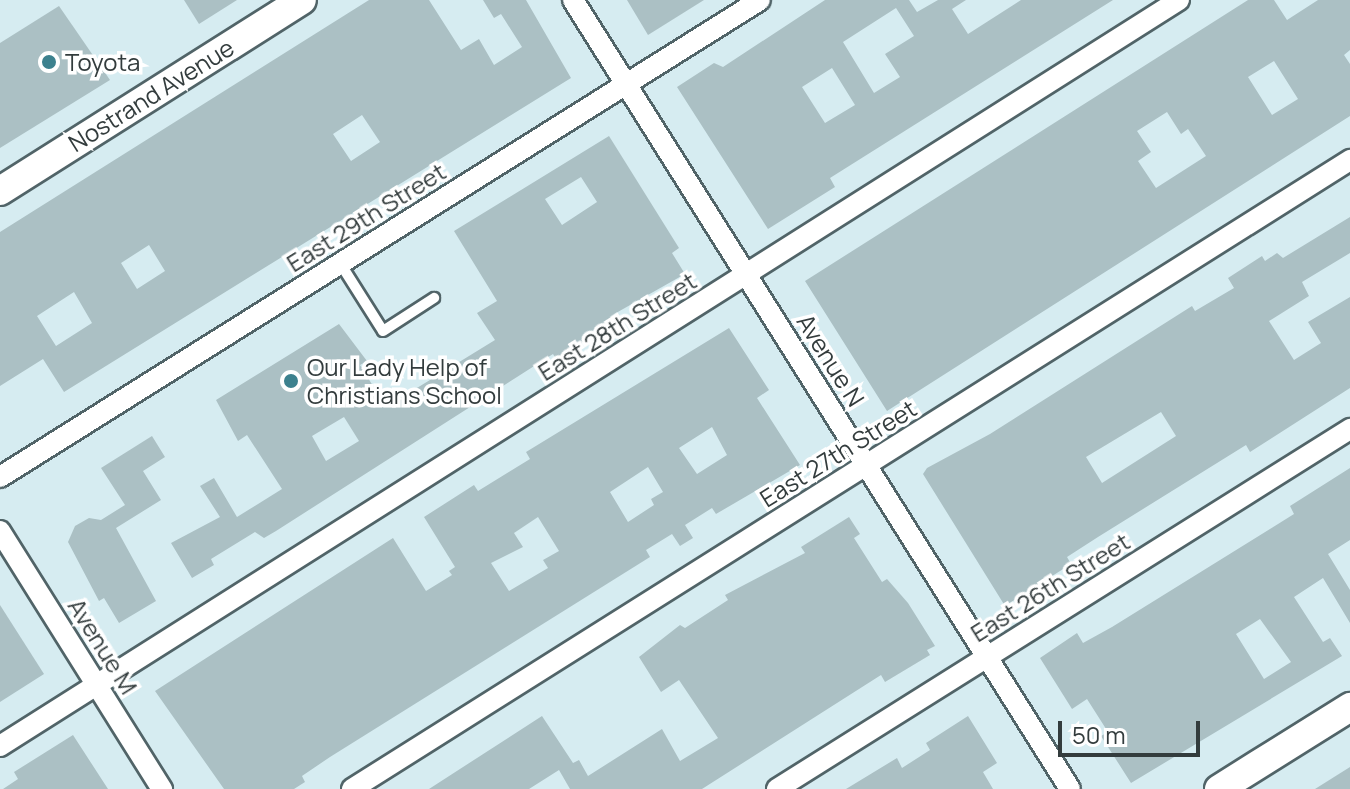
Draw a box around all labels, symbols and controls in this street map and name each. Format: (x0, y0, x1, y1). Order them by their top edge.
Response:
street label: Nostrand Avenue (63, 33, 239, 157)
place label: Toyota (65, 48, 140, 76)
marker: Toyota (40, 53, 58, 71)
street label: East 29th Street (281, 157, 451, 277)
street label: East 28th Street (533, 266, 701, 386)
street label: Avenue N (791, 309, 871, 411)
place label: Our Lady Help of Christians School (307, 353, 502, 409)
marker: Our Lady Help of Christians School (282, 372, 300, 390)
street label: East 27th Street (755, 393, 921, 513)
street label: East 26th Street (965, 527, 1135, 647)
street label: Avenue M (62, 593, 144, 699)
scale bar (1062, 705, 1204, 755)
text: 50 m (1072, 718, 1126, 751)

